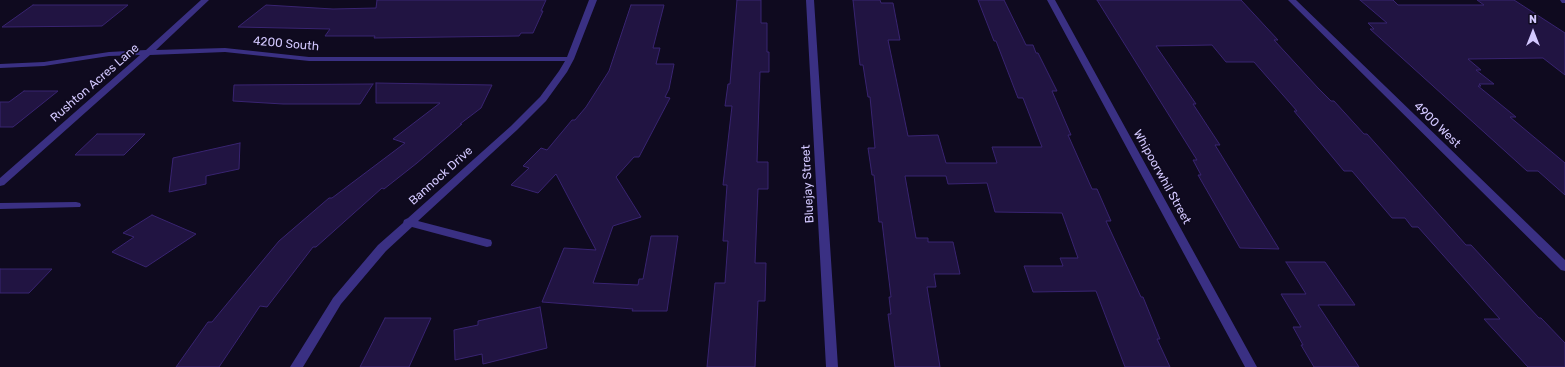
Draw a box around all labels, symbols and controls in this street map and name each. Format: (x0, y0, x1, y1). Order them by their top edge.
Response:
north arrow (1513, 12, 1553, 52)
text: N (1529, 13, 1537, 26)
street label: 4200 South (252, 34, 320, 54)
street label: Rushton Acres Lane (48, 41, 142, 125)
street label: 4900 West (1411, 99, 1463, 151)
street label: Whipoorwhil Street (1130, 127, 1194, 227)
street label: Bannock Drive (406, 144, 476, 208)
street label: Bluejay Street (799, 144, 817, 224)

